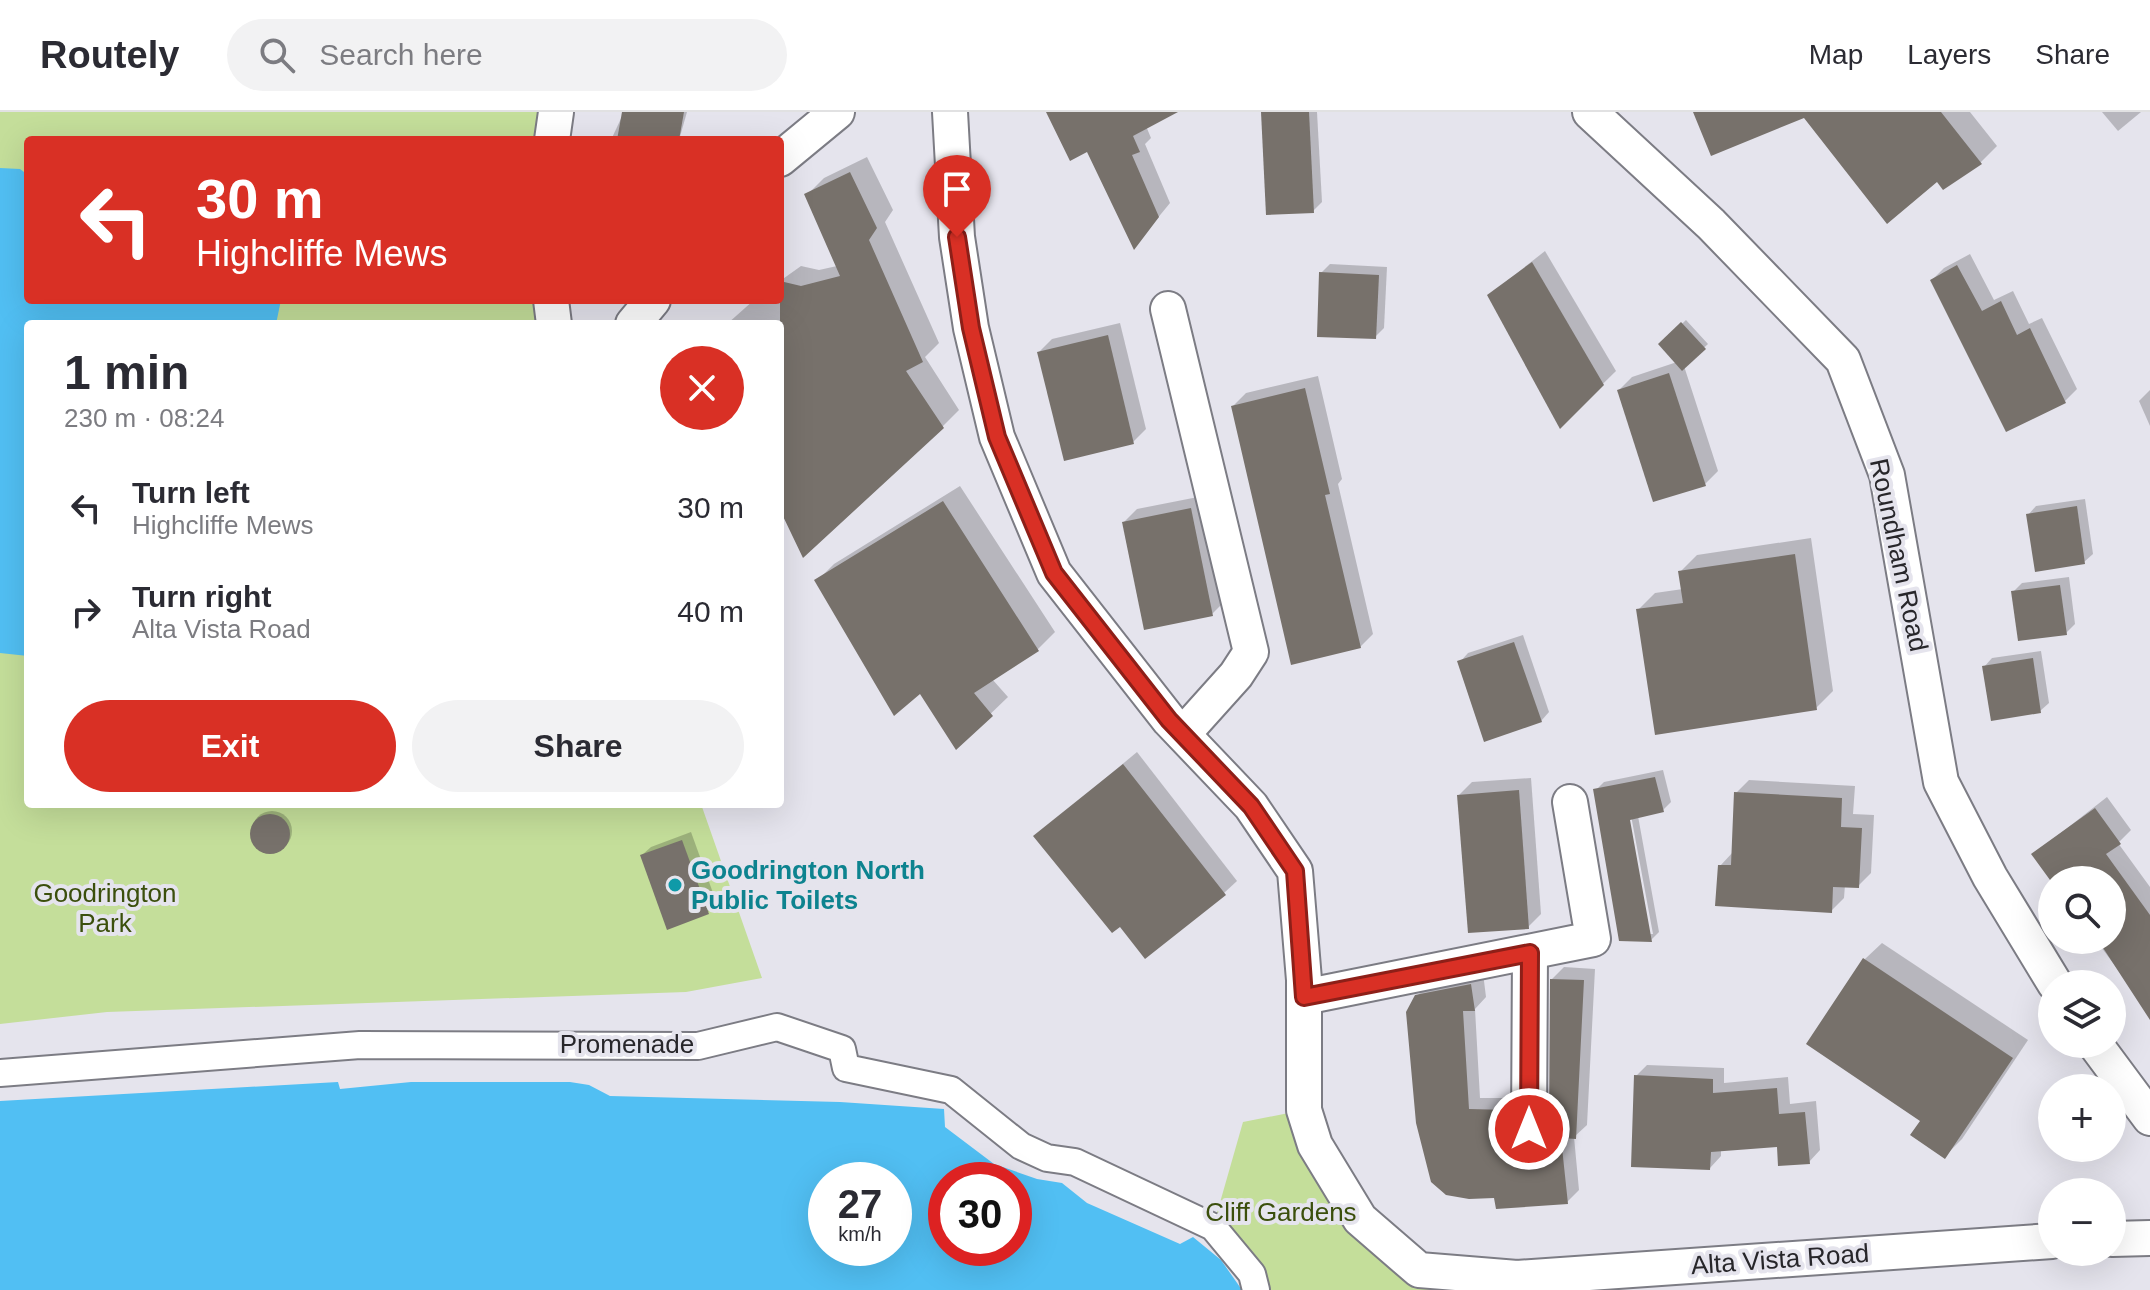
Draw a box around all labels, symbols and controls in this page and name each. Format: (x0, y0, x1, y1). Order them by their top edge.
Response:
search box (227, 19, 787, 91)
icon: search (255, 33, 299, 77)
text: Routely (40, 34, 179, 76)
text: Search here (319, 38, 483, 71)
text: Map (1809, 39, 1863, 70)
text: Layers (1907, 39, 1991, 70)
text: Share (2035, 39, 2110, 70)
pin (923, 155, 991, 237)
text: 30 m (196, 167, 324, 230)
icon: arrive (935, 167, 979, 211)
icon: left (64, 168, 168, 272)
text: Highcliffe Mews (196, 233, 447, 274)
text: 1 min (64, 346, 189, 399)
button: close (660, 346, 744, 430)
text: 230 m · 08:24 (64, 403, 224, 433)
street label: Roundham Road (1864, 456, 1934, 654)
text: Turn left (132, 476, 250, 509)
icon: left (64, 486, 108, 530)
text: 30 m (677, 491, 744, 524)
text: Highcliffe Mews (132, 510, 314, 540)
text: Turn right (132, 580, 271, 613)
icon: right (64, 590, 108, 634)
text: 40 m (677, 595, 744, 628)
text: Alta Vista Road (132, 614, 311, 644)
button: Exit (64, 700, 396, 792)
button: Share (412, 700, 744, 792)
place label: Goodrington North Public Toilets (691, 855, 925, 915)
map controls (2038, 866, 2126, 1266)
button: search (2038, 866, 2126, 954)
marker: Goodrington North Public Toilets (666, 876, 684, 894)
park label: Goodrington Park (33, 878, 177, 938)
button: layers (2038, 970, 2126, 1058)
street label: Promenade (560, 1029, 694, 1059)
button: + (2038, 1074, 2126, 1162)
position arrow (1487, 1087, 1571, 1171)
speed limit sign: 30 (928, 1162, 1032, 1266)
button: − (2038, 1178, 2126, 1266)
text: 27 (838, 1182, 882, 1226)
park label: Cliff Gardens (1205, 1197, 1357, 1227)
text: km/h (838, 1223, 882, 1245)
street label: Alta Vista Road (1690, 1238, 1870, 1280)

